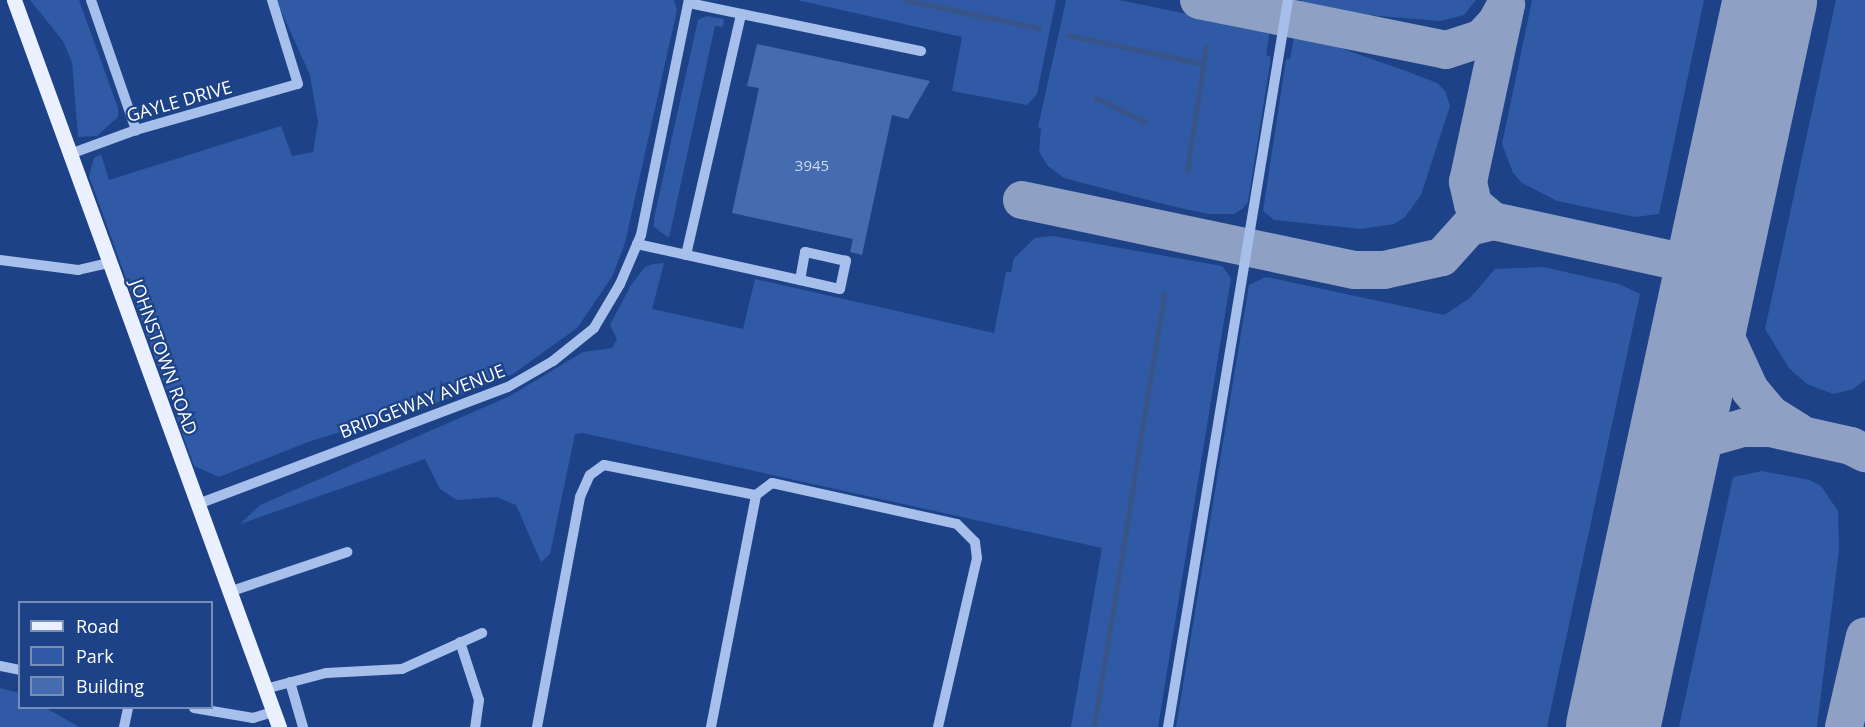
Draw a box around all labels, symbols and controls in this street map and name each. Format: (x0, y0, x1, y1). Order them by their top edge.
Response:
street label: GAYLE DRIVE (124, 76, 234, 126)
house number: 3945 (795, 157, 829, 175)
street label: JOHNSTOWN ROAD (126, 276, 202, 438)
street label: BRIDGEWAY AVENUE (336, 359, 508, 443)
legend (18, 601, 213, 709)
text: Road (76, 614, 119, 638)
text: Park (76, 644, 114, 668)
text: Building (76, 674, 144, 698)

